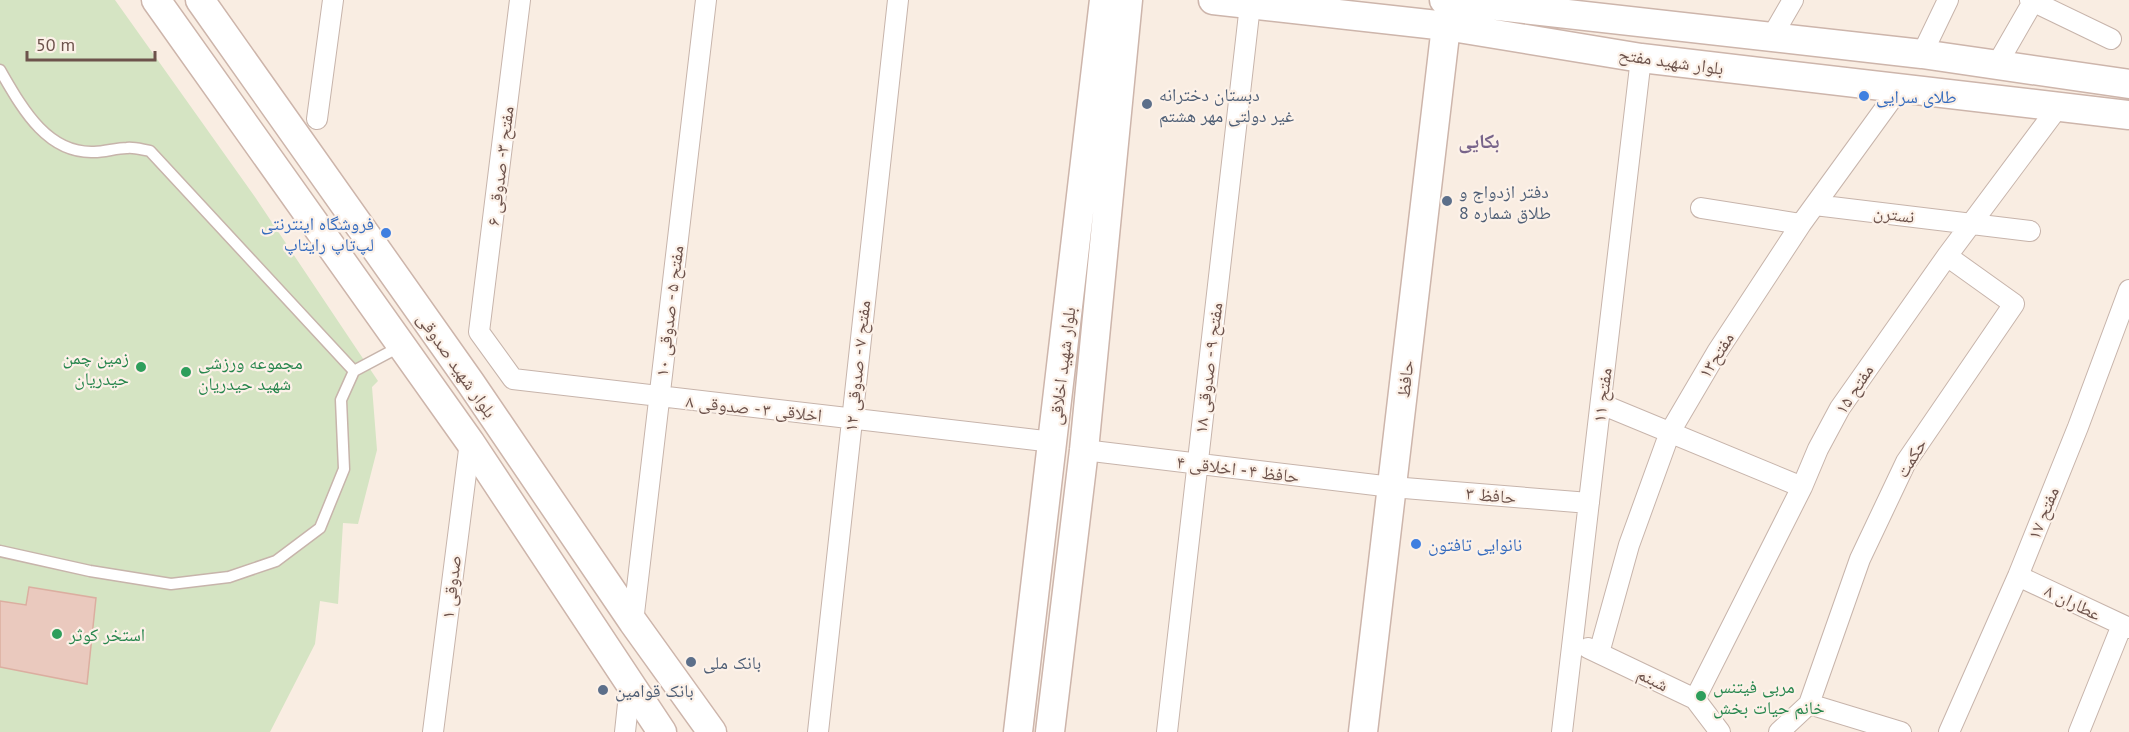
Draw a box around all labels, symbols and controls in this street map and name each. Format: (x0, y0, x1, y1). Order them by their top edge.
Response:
scale bar (27, 24, 154, 62)
text: 50 m (36, 33, 75, 56)
street label: بلوار شهید مفتح (1617, 42, 1725, 81)
place label: دبستان دخترانه غیر دولتی مهر هشتم (1159, 83, 1294, 128)
place label: طلای سرایی (1876, 85, 1957, 108)
marker: طلای سرایی (1857, 89, 1871, 103)
marker: دبستان دخترانه غیر دولتی مهر هشتم (1140, 97, 1154, 111)
street label: مفتح ۳- صدوقی ۶ (481, 105, 520, 227)
district label: بکایی (1458, 128, 1500, 154)
place label: دفتر ازدواج و طلاق شماره 8 (1459, 180, 1551, 224)
marker: دفتر ازدواج و طلاق شماره 8 (1440, 194, 1454, 208)
street label: نسترن (1872, 200, 1916, 228)
place label: فروشگاه اینترنتی لپ‌تاپ رایتاپ (261, 212, 374, 256)
marker: فروشگاه اینترنتی لپ‌تاپ رایتاپ (379, 226, 393, 240)
street label: مفتح ۵ - صدوقی ۱۰ (650, 244, 689, 378)
street label: مفتح ۷ - صدوقی ۱۲ (839, 299, 876, 433)
street label: مفتح ۹ - صدوقی ۱۸ (1189, 301, 1228, 435)
street label: بلوار شهید اخلاقی (1043, 306, 1081, 426)
street label: بلوار شهید صدوقی (412, 308, 502, 422)
street label: مفتح۱۳ (1693, 328, 1740, 383)
place label: زمین چمن حیدریان (63, 346, 129, 390)
place label: مجموعه ورزشی شهید حیدریان (198, 351, 303, 395)
street label: حافظ (1391, 359, 1419, 399)
marker: زمین چمن حیدریان (134, 360, 148, 374)
street label: مفتح ۱۵ (1829, 360, 1879, 419)
marker: مجموعه ورزشی شهید حیدریان (179, 365, 193, 379)
street label: مفتح ۱۱ (1587, 366, 1618, 424)
street label: اخلاقی ۳ - صدوقی ۸ (685, 389, 823, 427)
street label: حکمت (1890, 434, 1932, 482)
street label: حافظ ۴ - اخلاقی ۴ (1175, 450, 1301, 488)
street label: حافظ ۳ (1465, 481, 1517, 509)
street label: مفتح ۱۷ (2022, 483, 2065, 543)
place label: نانوایی تافتون (1428, 533, 1522, 556)
marker: نانوایی تافتون (1409, 537, 1423, 551)
street label: صدوقی ۱ (436, 554, 466, 620)
street label: عطاران ۸ (2041, 579, 2105, 625)
place label: استخر کوثر (68, 623, 145, 646)
marker: استخر کوثر (50, 627, 64, 641)
place label: بانک ملی (703, 651, 761, 674)
marker: بانک ملی (684, 655, 698, 669)
street label: شبنم (1633, 662, 1672, 697)
place label: مربی فیتنس خانم حیات بخش (1713, 675, 1825, 720)
place label: بانک قوامین (615, 679, 694, 702)
marker: بانک قوامین (596, 683, 610, 697)
marker: مربی فیتنس خانم حیات بخش (1694, 689, 1708, 703)

